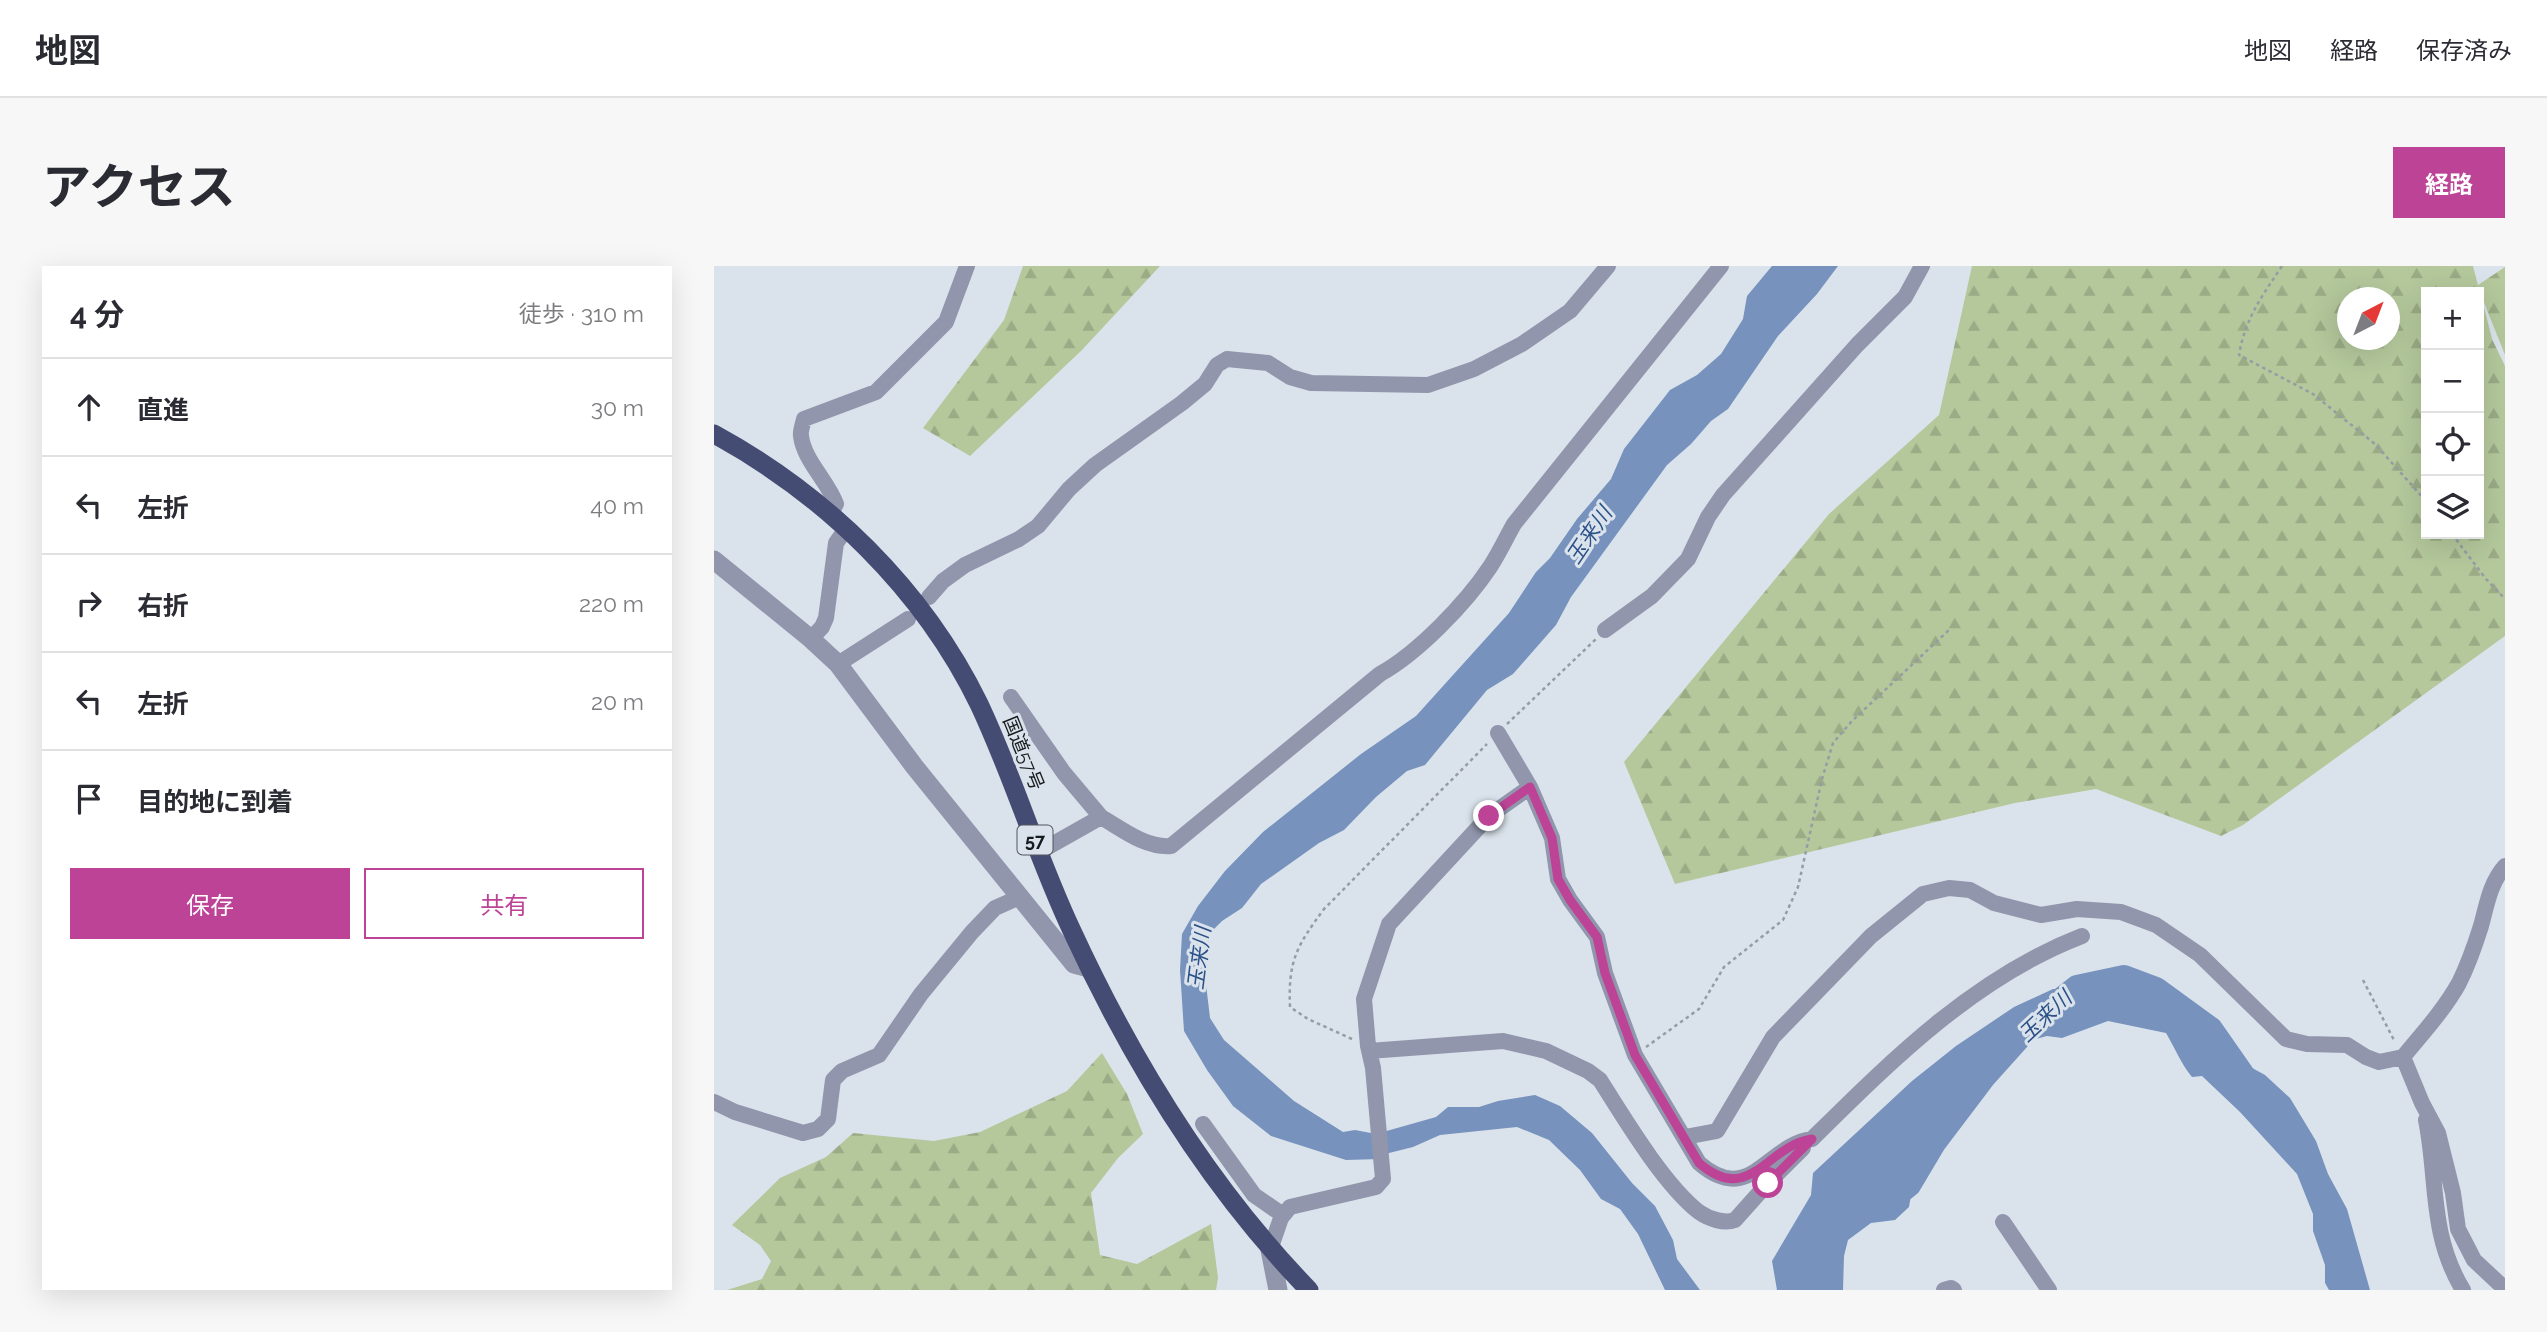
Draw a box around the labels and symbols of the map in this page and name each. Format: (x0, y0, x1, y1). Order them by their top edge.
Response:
north arrow (2337, 287, 2400, 350)
water label: 玉来川 (1561, 500, 1618, 568)
street label: 国道57号 (999, 713, 1049, 793)
route end (1473, 800, 1504, 831)
road number: 57 (1018, 826, 1052, 854)
water label: 玉来川 (1183, 923, 1215, 991)
water label: 玉来川 (2013, 984, 2078, 1047)
route start (1752, 1167, 1783, 1198)

